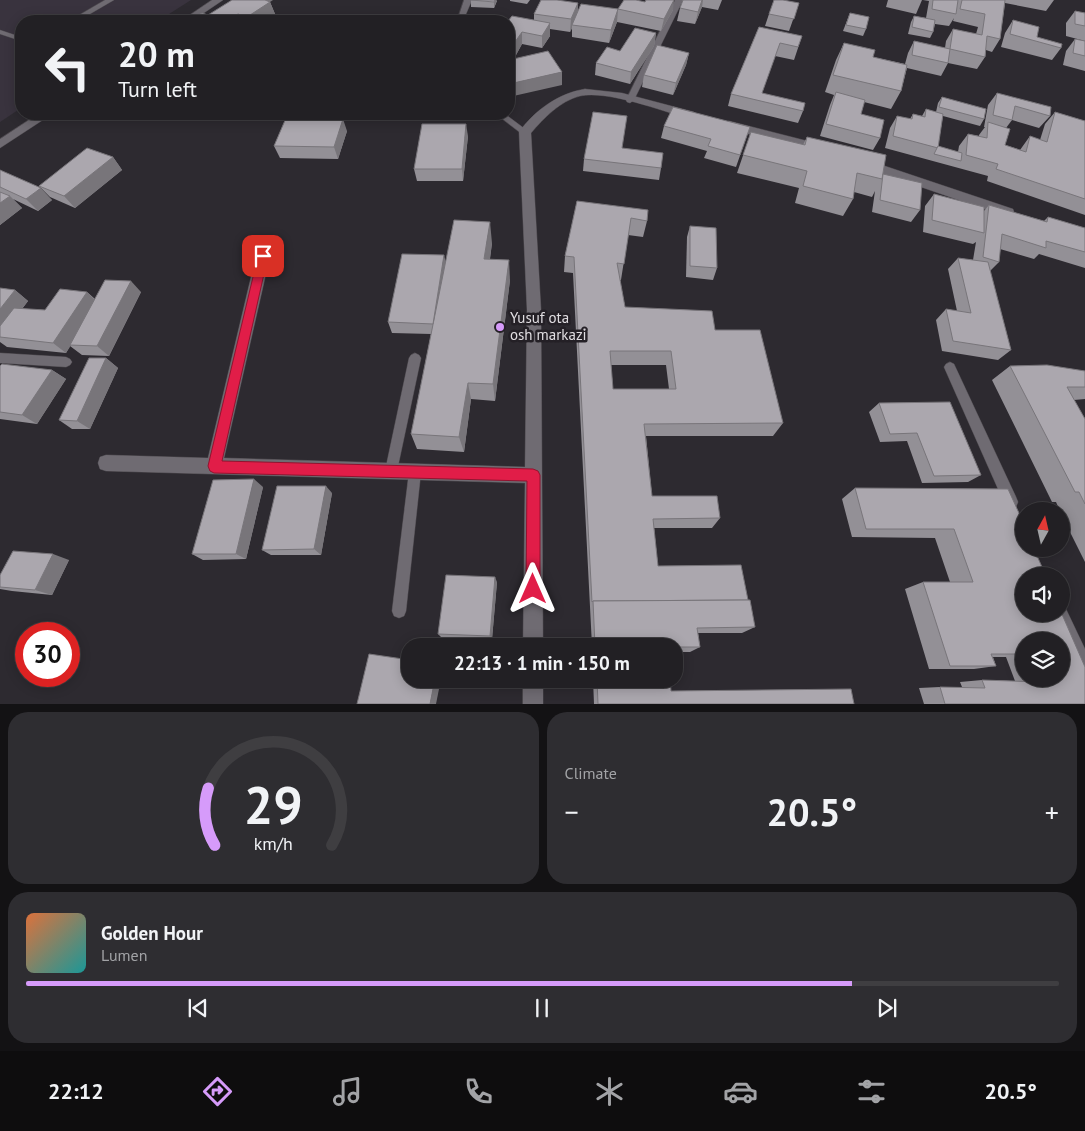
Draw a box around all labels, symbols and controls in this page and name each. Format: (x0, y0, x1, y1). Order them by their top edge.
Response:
text: 20 m (118, 31, 195, 77)
icon: left (35, 35, 100, 100)
text: Turn left (118, 75, 197, 103)
pin (242, 235, 284, 277)
icon: arrive (249, 242, 277, 270)
place label: Yusuf ota osh markazi (510, 308, 587, 344)
marker: Yusuf ota osh markazi (494, 321, 506, 333)
north arrow (1015, 502, 1070, 558)
map controls (1015, 502, 1070, 687)
position arrow (506, 562, 558, 614)
button: sound (1015, 567, 1070, 622)
speed limit sign: 30 (15, 622, 80, 687)
button: layers (1015, 632, 1070, 687)
text: 22:13 · 1 min · 150 m (454, 651, 630, 675)
text: Climate (565, 763, 617, 783)
text: 29 (244, 771, 303, 838)
text: 20.5° (766, 787, 857, 836)
text: − (565, 793, 579, 830)
text: + (1045, 793, 1059, 830)
text: km/h (254, 832, 293, 855)
text: Golden Hour (101, 921, 203, 945)
text: Lumen (101, 945, 147, 965)
icon: previous (184, 994, 212, 1022)
icon: pause (528, 994, 556, 1022)
icon: next (873, 994, 901, 1022)
icon: directions (200, 1074, 235, 1109)
icon: music (330, 1074, 365, 1109)
icon: phone (461, 1074, 496, 1109)
icon: climate (592, 1074, 627, 1109)
icon: car (723, 1074, 758, 1109)
icon: filters (854, 1074, 889, 1109)
text: 22:12 (48, 1077, 104, 1105)
text: 20.5° (985, 1077, 1037, 1105)

